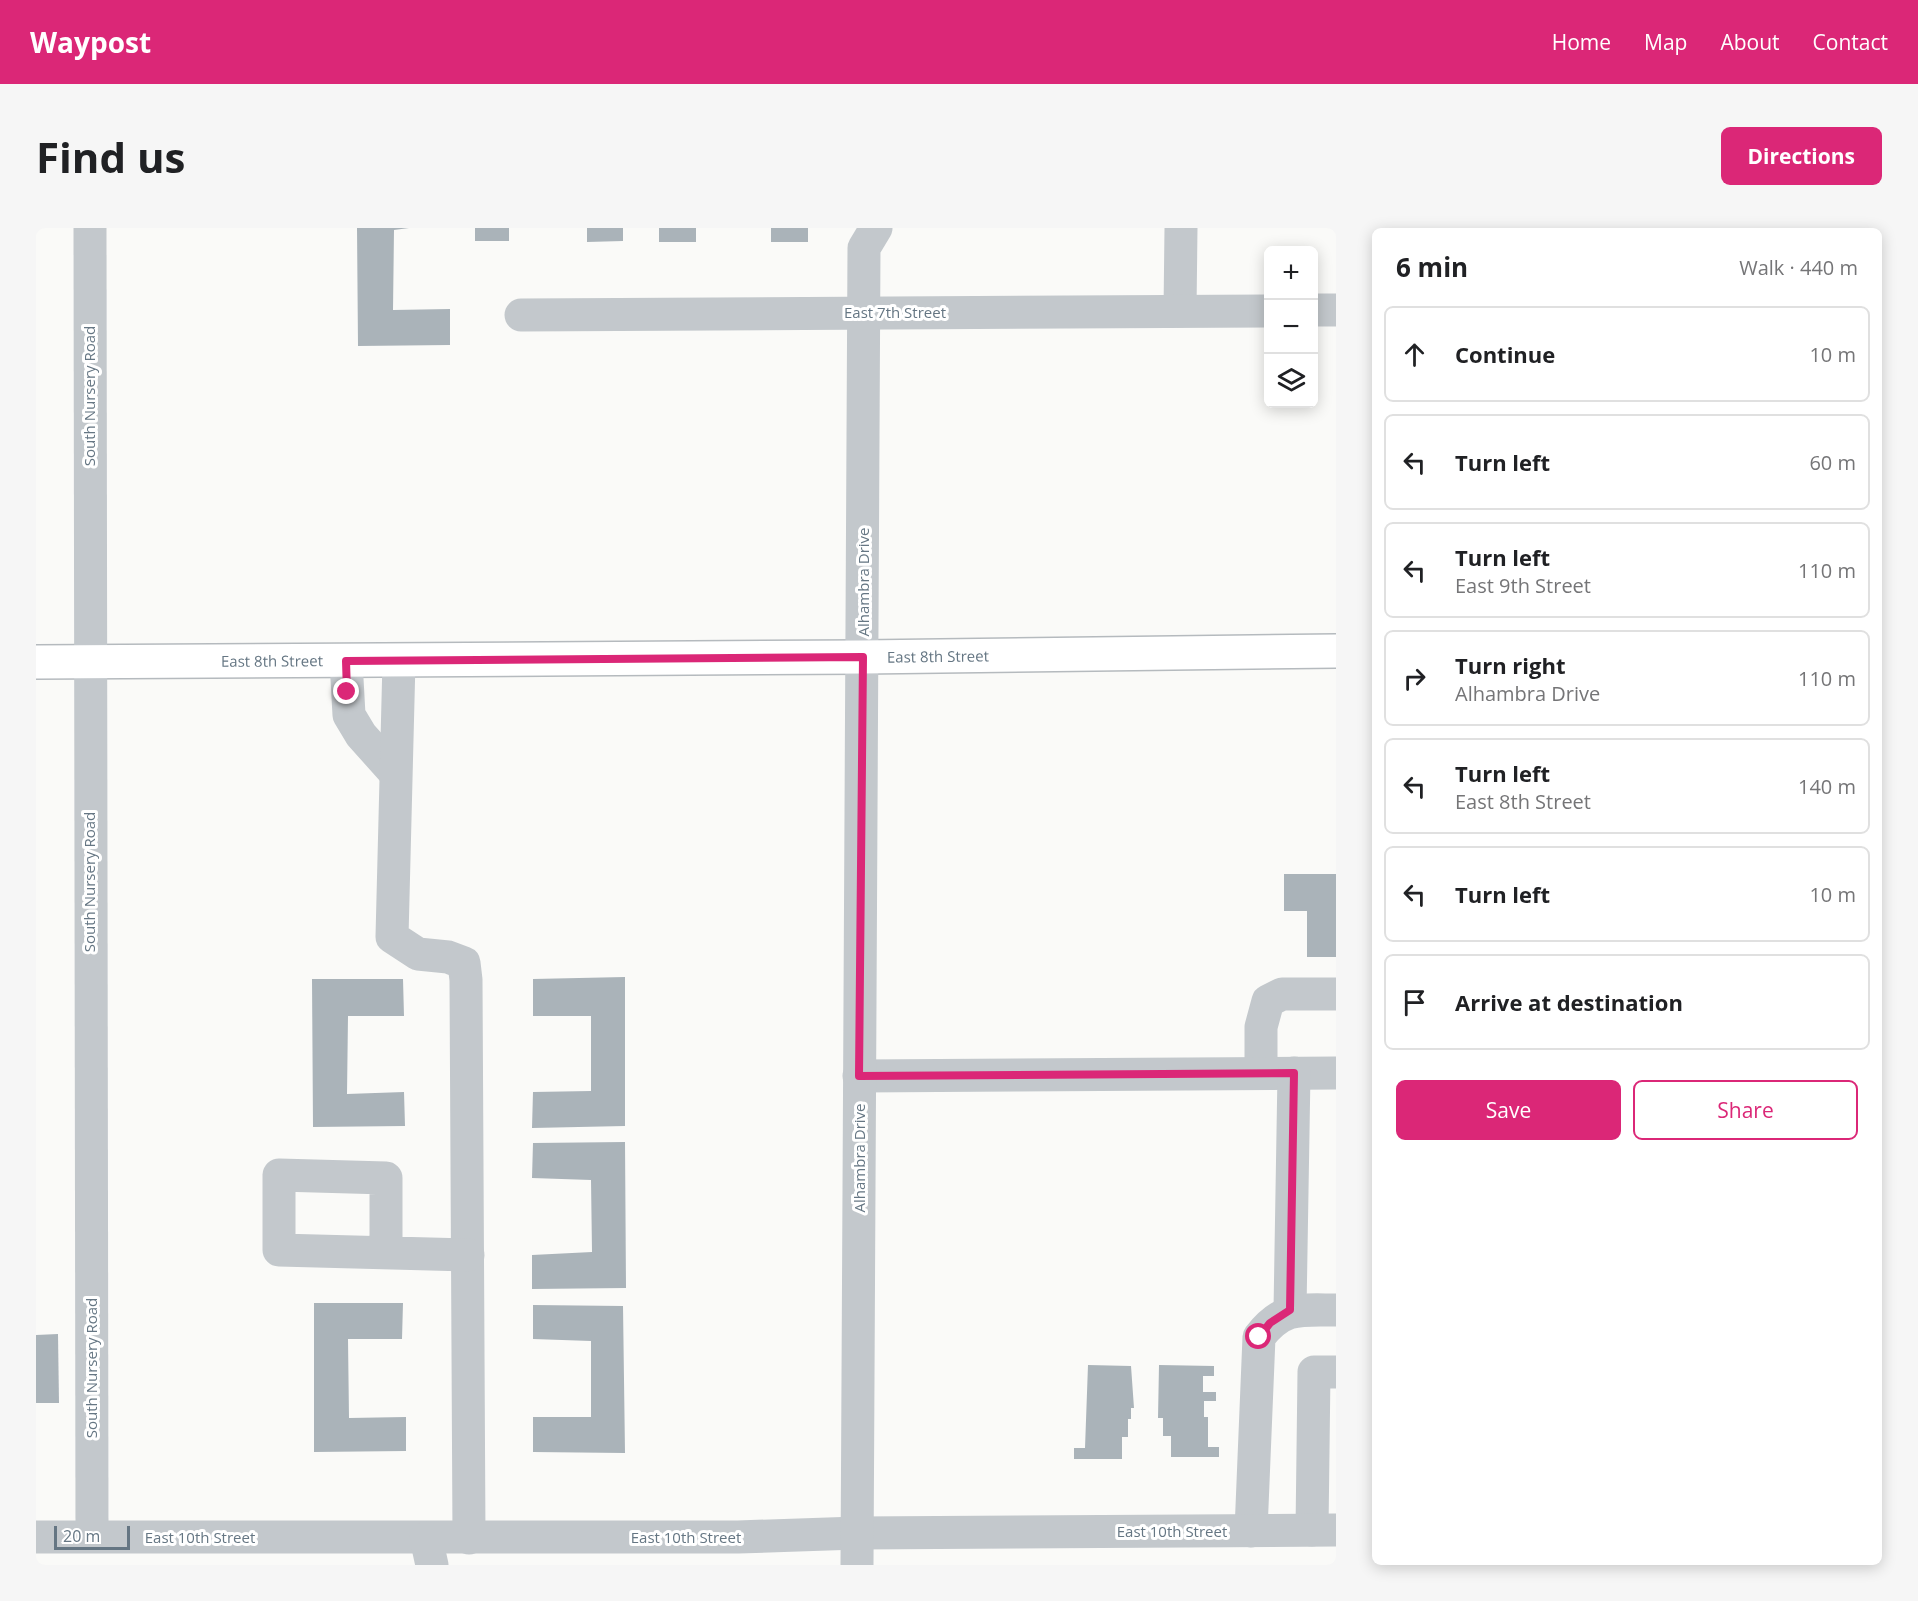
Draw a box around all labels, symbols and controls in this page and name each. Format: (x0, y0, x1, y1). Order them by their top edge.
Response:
text: Waypost (30, 23, 151, 61)
text: Home (1552, 28, 1611, 56)
text: Map (1644, 28, 1687, 56)
text: About (1720, 28, 1780, 56)
text: Contact (1813, 28, 1888, 56)
button: Directions (1721, 127, 1882, 185)
text: Find us (36, 128, 185, 185)
map controls (1264, 246, 1318, 408)
button: + (1264, 246, 1318, 300)
text: 6 min (1396, 249, 1468, 285)
text: Walk · 440 m (1739, 254, 1858, 281)
button: − (1264, 300, 1318, 354)
street label: East 7th Street (844, 302, 946, 322)
street label: South Nursery Road (79, 326, 99, 466)
icon: ahead (1398, 338, 1431, 371)
text: Continue (1455, 339, 1555, 369)
text: 10 m (1809, 341, 1856, 368)
button: layers (1264, 354, 1318, 408)
icon: left (1398, 446, 1431, 479)
text: Turn left (1455, 447, 1550, 477)
text: 60 m (1809, 449, 1856, 476)
street label: Alhambra Drive (853, 528, 873, 636)
text: Turn left (1455, 542, 1550, 572)
icon: left (1398, 554, 1431, 587)
text: 110 m (1798, 557, 1856, 584)
text: East 9th Street (1455, 572, 1591, 599)
street label: East 8th Street (887, 645, 989, 667)
street label: East 8th Street (221, 650, 323, 671)
text: Turn right (1455, 650, 1566, 680)
icon: right (1398, 662, 1431, 695)
text: 110 m (1798, 665, 1856, 692)
route end (333, 678, 359, 704)
text: Alhambra Drive (1455, 680, 1600, 707)
text: Turn left (1455, 758, 1550, 788)
icon: left (1398, 770, 1431, 803)
text: 140 m (1798, 773, 1856, 800)
text: East 8th Street (1455, 788, 1591, 815)
street label: South Nursery Road (79, 812, 99, 952)
icon: left (1398, 878, 1431, 911)
text: Turn left (1455, 879, 1550, 909)
text: 10 m (1809, 881, 1856, 908)
icon: arrive (1398, 986, 1431, 1019)
text: Arrive at destination (1455, 987, 1683, 1017)
button: Save (1396, 1080, 1621, 1140)
button: Share (1633, 1080, 1858, 1140)
street label: Alhambra Drive (849, 1104, 869, 1212)
street label: South Nursery Road (81, 1298, 101, 1438)
route start (1245, 1323, 1271, 1349)
street label: East 10th Street (1117, 1521, 1227, 1541)
scale bar (54, 1523, 130, 1550)
text: 20 m (63, 1525, 100, 1547)
street label: East 10th Street (145, 1527, 255, 1547)
street label: East 10th Street (631, 1527, 741, 1547)

